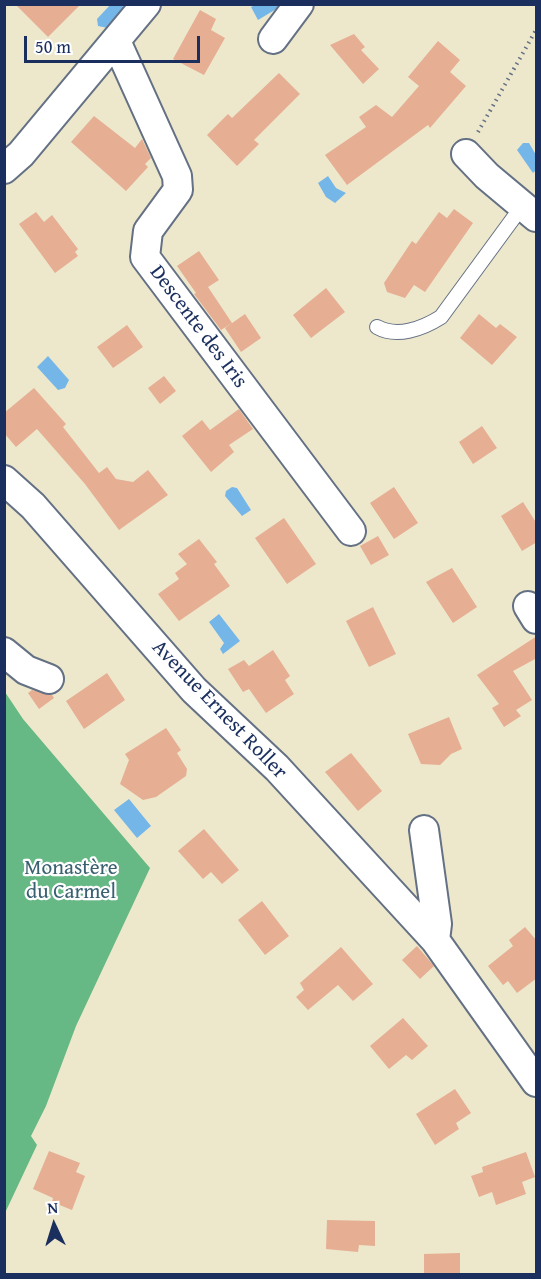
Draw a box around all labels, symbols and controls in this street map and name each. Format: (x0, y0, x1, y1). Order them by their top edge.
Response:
scale bar (27, 24, 202, 62)
text: 50 m (35, 33, 71, 60)
street label: Descente des Iris (144, 261, 252, 393)
street label: Avenue Ernest Roller (146, 635, 292, 785)
park label: Monastère du Carmel (24, 856, 118, 906)
north arrow (24, 1195, 84, 1255)
text: N (47, 1195, 59, 1219)

